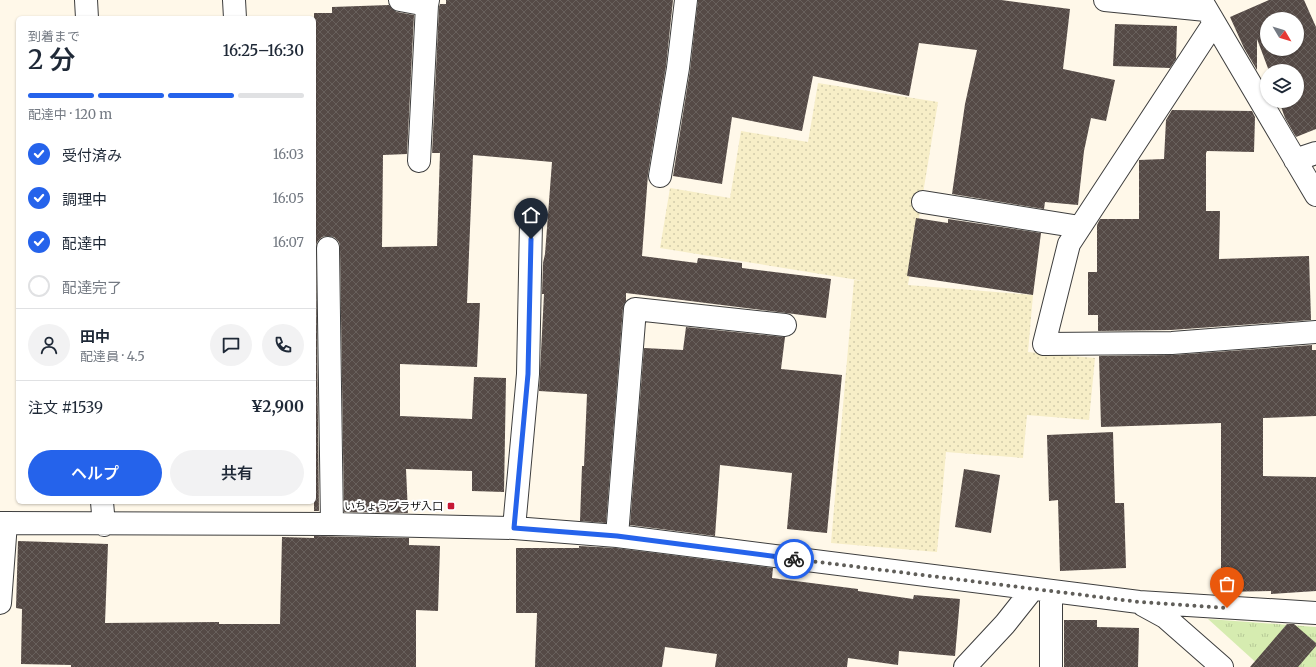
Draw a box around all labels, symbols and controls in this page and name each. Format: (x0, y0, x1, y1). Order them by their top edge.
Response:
north arrow (1260, 12, 1304, 56)
map controls (1260, 12, 1304, 108)
text: 到着まで (28, 28, 80, 45)
text: 16:25–16:30 (223, 41, 304, 60)
text: 2 分 (28, 43, 76, 76)
button: layers (1260, 64, 1304, 108)
text: 配達中 · 120 m (28, 106, 112, 123)
icon: check (28, 143, 50, 165)
text: 受付済み (62, 146, 122, 165)
text: 16:03 (273, 146, 304, 163)
icon: check (28, 187, 50, 209)
text: 調理中 (62, 190, 107, 209)
text: 16:05 (273, 190, 304, 207)
pin (514, 198, 548, 239)
icon: home (520, 204, 542, 226)
icon: check (28, 231, 50, 253)
text: 配達中 (62, 234, 107, 253)
text: 16:07 (273, 234, 304, 251)
text: 配達完了 (62, 278, 122, 297)
button: person (28, 324, 70, 366)
button: chat (210, 324, 252, 366)
button: phone (262, 324, 304, 366)
text: 田中 (80, 327, 110, 346)
text: 配達員 · 4.5 (80, 348, 145, 365)
text: ¥2,900 (251, 397, 304, 416)
text: 注文 #1539 (28, 398, 103, 417)
button: ヘルプ (28, 450, 162, 496)
button: 共有 (170, 450, 304, 496)
place label: いちょうプラザ入口 (344, 499, 443, 513)
marker: いちょうプラザ入口 (446, 501, 456, 511)
courier (774, 539, 814, 579)
icon: bike (783, 548, 805, 570)
pin (1210, 567, 1244, 608)
icon: bag (1216, 573, 1238, 595)

